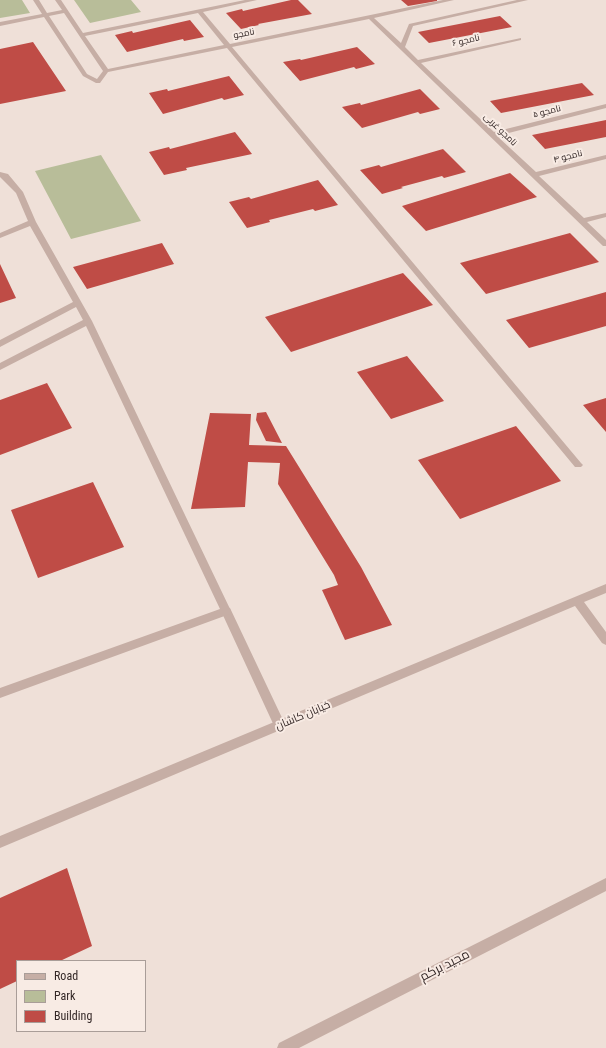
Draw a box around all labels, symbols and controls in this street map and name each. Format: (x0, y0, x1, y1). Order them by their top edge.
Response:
street label: نامجو (232, 27, 256, 41)
street label: نامجو ۶ (451, 33, 481, 49)
street label: نامجو ۵ (532, 103, 562, 121)
street label: نامجو غربی (481, 112, 519, 148)
street label: نامجو ۴ (552, 148, 584, 166)
street label: خیابان کاشان (274, 699, 332, 733)
street label: مجید برکم (417, 947, 473, 985)
legend (16, 960, 146, 1032)
text: Road (54, 969, 78, 983)
text: Park (54, 989, 75, 1003)
text: Building (54, 1009, 92, 1023)

